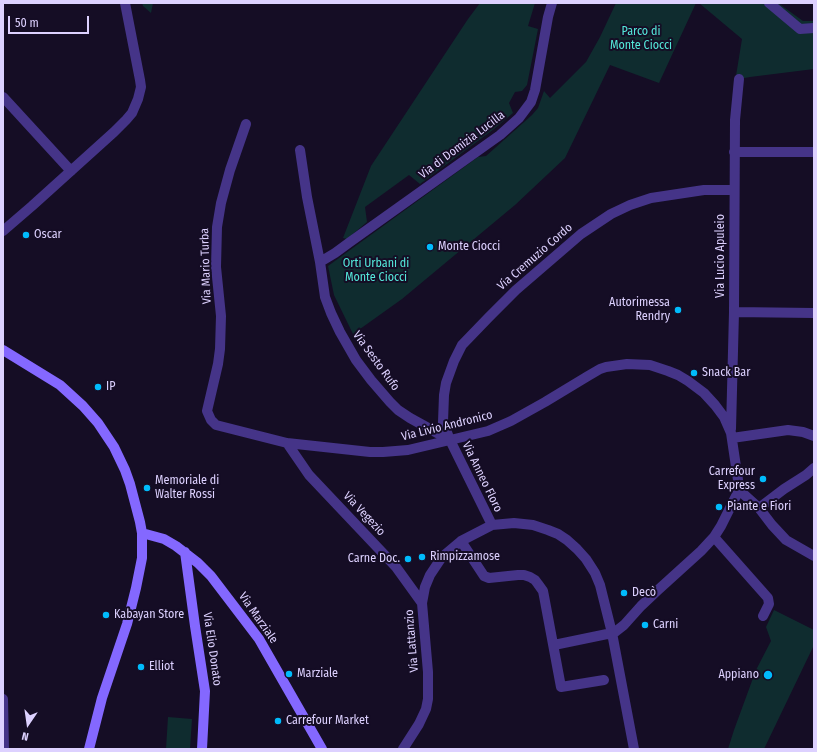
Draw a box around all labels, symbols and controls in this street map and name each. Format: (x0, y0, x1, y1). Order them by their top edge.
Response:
scale bar (10, 8, 91, 34)
text: 50 m (15, 16, 39, 30)
park label: Parco di Monte Ciocci (610, 25, 672, 53)
street label: Via di Domizia Lucilla (416, 108, 508, 182)
street label: Via Lucio Apuleio (714, 214, 728, 298)
street label: Via Cremuzio Cordo (495, 221, 575, 293)
place label: Oscar (34, 228, 62, 242)
street label: Via Mario Turba (197, 228, 215, 304)
marker: Oscar (21, 230, 31, 240)
place label: Monte Ciocci (438, 240, 500, 254)
marker: Monte Ciocci (425, 242, 435, 252)
park label: Orti Urbani di Monte Ciocci (343, 257, 409, 285)
place label: Autorimessa Rendry (609, 296, 670, 324)
marker: Autorimessa Rendry (673, 305, 683, 315)
street label: Via Sesto Rufo (349, 328, 403, 394)
place label: Snack Bar (702, 366, 750, 380)
marker: Snack Bar (689, 368, 699, 378)
place label: IP (106, 380, 115, 394)
marker: IP (93, 382, 103, 392)
street label: Via Livio Andronico (400, 408, 494, 444)
street label: Via Anneo Floro (459, 439, 505, 515)
place label: Carrefour Express (709, 465, 755, 493)
place label: Memoriale di Walter Rossi (155, 474, 219, 502)
marker: Carrefour Express (758, 474, 768, 484)
marker: Memoriale di Walter Rossi (142, 483, 152, 493)
street label: Via Vegezio (340, 489, 388, 539)
place label: Piante e Fiori (727, 500, 791, 514)
marker: Piante e Fiori (714, 502, 724, 512)
place label: Rimpizzamose (430, 550, 500, 564)
place label: Carne Doc. (348, 552, 400, 566)
marker: Rimpizzamose (417, 552, 427, 562)
marker: Carne Doc. (403, 554, 413, 564)
place label: Decò (632, 586, 656, 600)
marker: Decò (619, 588, 629, 598)
street label: Via Marziale (235, 590, 281, 646)
place label: Kabayan Store (114, 608, 184, 622)
street label: Via Lattanzio (402, 609, 422, 673)
marker: Kabayan Store (101, 610, 111, 620)
street label: Via Elio Donato (200, 611, 224, 687)
place label: Carni (653, 618, 678, 632)
marker: Carni (640, 620, 650, 630)
place label: Elliot (149, 660, 174, 674)
marker: Elliot (136, 662, 146, 672)
place label: Marziale (297, 667, 338, 681)
place label: Appiano (718, 668, 759, 682)
marker: Marziale (284, 669, 294, 679)
marker: Appiano (762, 669, 774, 681)
north arrow (8, 704, 48, 744)
place label: Carrefour Market (286, 714, 369, 728)
marker: Carrefour Market (273, 716, 283, 726)
text: N (21, 729, 30, 743)

